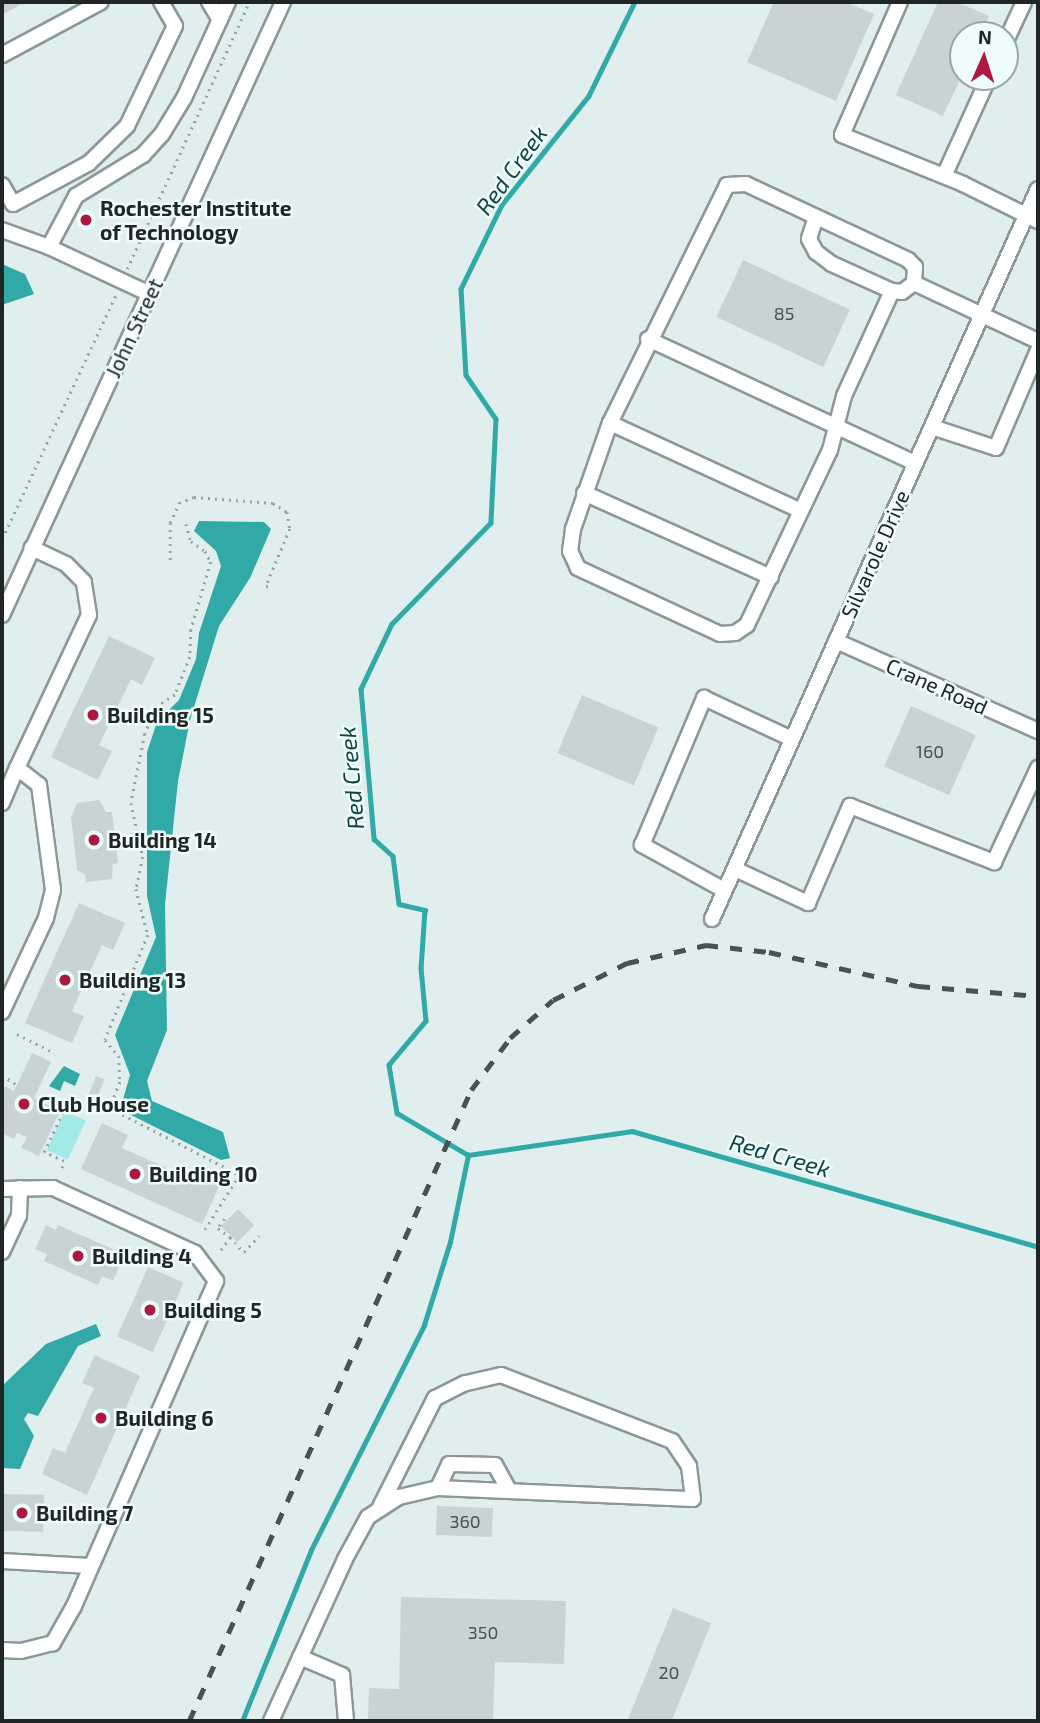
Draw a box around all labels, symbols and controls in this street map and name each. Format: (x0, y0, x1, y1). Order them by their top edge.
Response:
north arrow (949, 21, 1019, 91)
text: N (978, 25, 992, 48)
water label: Red Creek (469, 120, 553, 220)
place label: Rochester Institute of Technology (100, 195, 292, 245)
marker: Rochester Institute of Technology (78, 212, 94, 228)
street label: John Street (100, 274, 168, 382)
house number: 85 (774, 302, 794, 324)
street label: Silvarole Drive (836, 486, 914, 622)
street label: Crane Road (882, 652, 992, 720)
place label: Building 15 (107, 702, 214, 728)
marker: Building 15 (85, 707, 101, 723)
water label: Red Creek (333, 725, 369, 831)
house number: 160 (916, 740, 944, 762)
place label: Building 14 (108, 827, 217, 853)
marker: Building 14 (86, 832, 102, 848)
place label: Building 13 (79, 967, 186, 993)
marker: Building 13 (57, 972, 73, 988)
place label: Club House (38, 1091, 149, 1117)
marker: Club House (16, 1096, 32, 1112)
water label: Red Creek (727, 1127, 833, 1183)
place label: Building 10 (149, 1161, 258, 1187)
marker: Building 10 (127, 1166, 143, 1182)
place label: Building 4 (92, 1243, 192, 1269)
marker: Building 4 (70, 1248, 86, 1264)
place label: Building 5 (164, 1297, 262, 1323)
marker: Building 5 (142, 1302, 158, 1318)
place label: Building 6 (115, 1405, 214, 1431)
marker: Building 6 (93, 1410, 109, 1426)
place label: Building 7 (36, 1500, 133, 1526)
marker: Building 7 (14, 1505, 30, 1521)
house number: 360 (449, 1510, 481, 1532)
house number: 350 (468, 1621, 498, 1643)
house number: 20 (659, 1661, 679, 1683)

